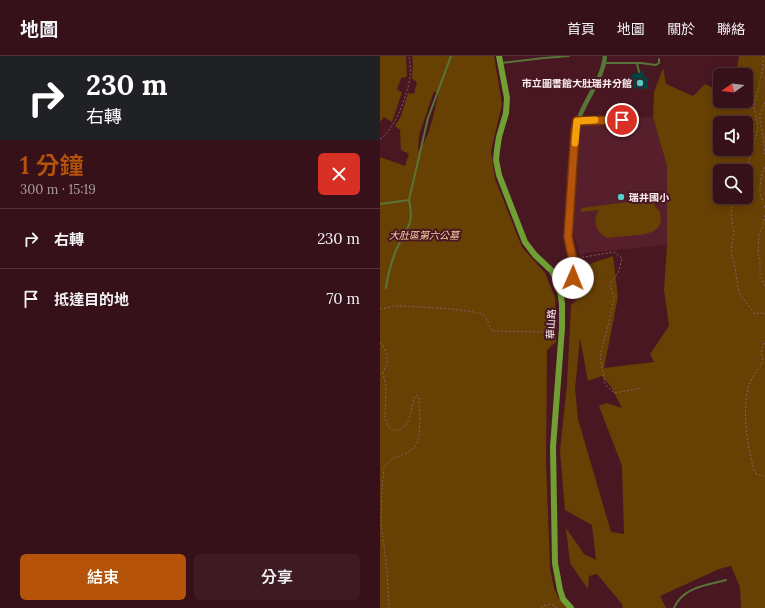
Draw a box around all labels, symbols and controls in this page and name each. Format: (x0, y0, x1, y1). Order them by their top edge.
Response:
text: 地圖 (20, 17, 58, 41)
text: 首頁 (567, 20, 595, 38)
text: 地圖 (617, 20, 645, 38)
text: 關於 (667, 20, 695, 38)
text: 聯絡 (717, 20, 745, 38)
text: 230 m (86, 67, 168, 103)
north arrow (713, 68, 753, 108)
map controls (713, 68, 753, 204)
icon: right (20, 72, 72, 124)
place label: 市立圖書館大肚瑞井分館 (522, 77, 632, 90)
marker: 市立圖書館大肚瑞井分館 (635, 78, 645, 88)
pin (605, 103, 639, 137)
text: 右轉 (86, 105, 122, 128)
icon: arrive (611, 109, 633, 131)
button: sound (713, 116, 753, 156)
text: 1 分鐘 (20, 150, 84, 181)
button: close (318, 153, 360, 195)
button: search (713, 164, 753, 204)
text: 300 m · 15:19 (20, 181, 96, 198)
place label: 瑞井國小 (629, 191, 670, 204)
marker: 瑞井國小 (616, 192, 626, 202)
icon: right (20, 228, 42, 250)
text: 230 m (317, 229, 360, 248)
park label: 大肚區第六公墓 (389, 229, 461, 242)
text: 右轉 (54, 230, 84, 249)
position arrow (552, 257, 594, 299)
icon: arrive (20, 288, 42, 310)
text: 70 m (326, 289, 360, 308)
text: 抵達目的地 (54, 290, 129, 309)
street label: 華山路 (544, 309, 558, 339)
button: 結束 (20, 554, 186, 600)
button: 分享 (194, 554, 360, 600)

